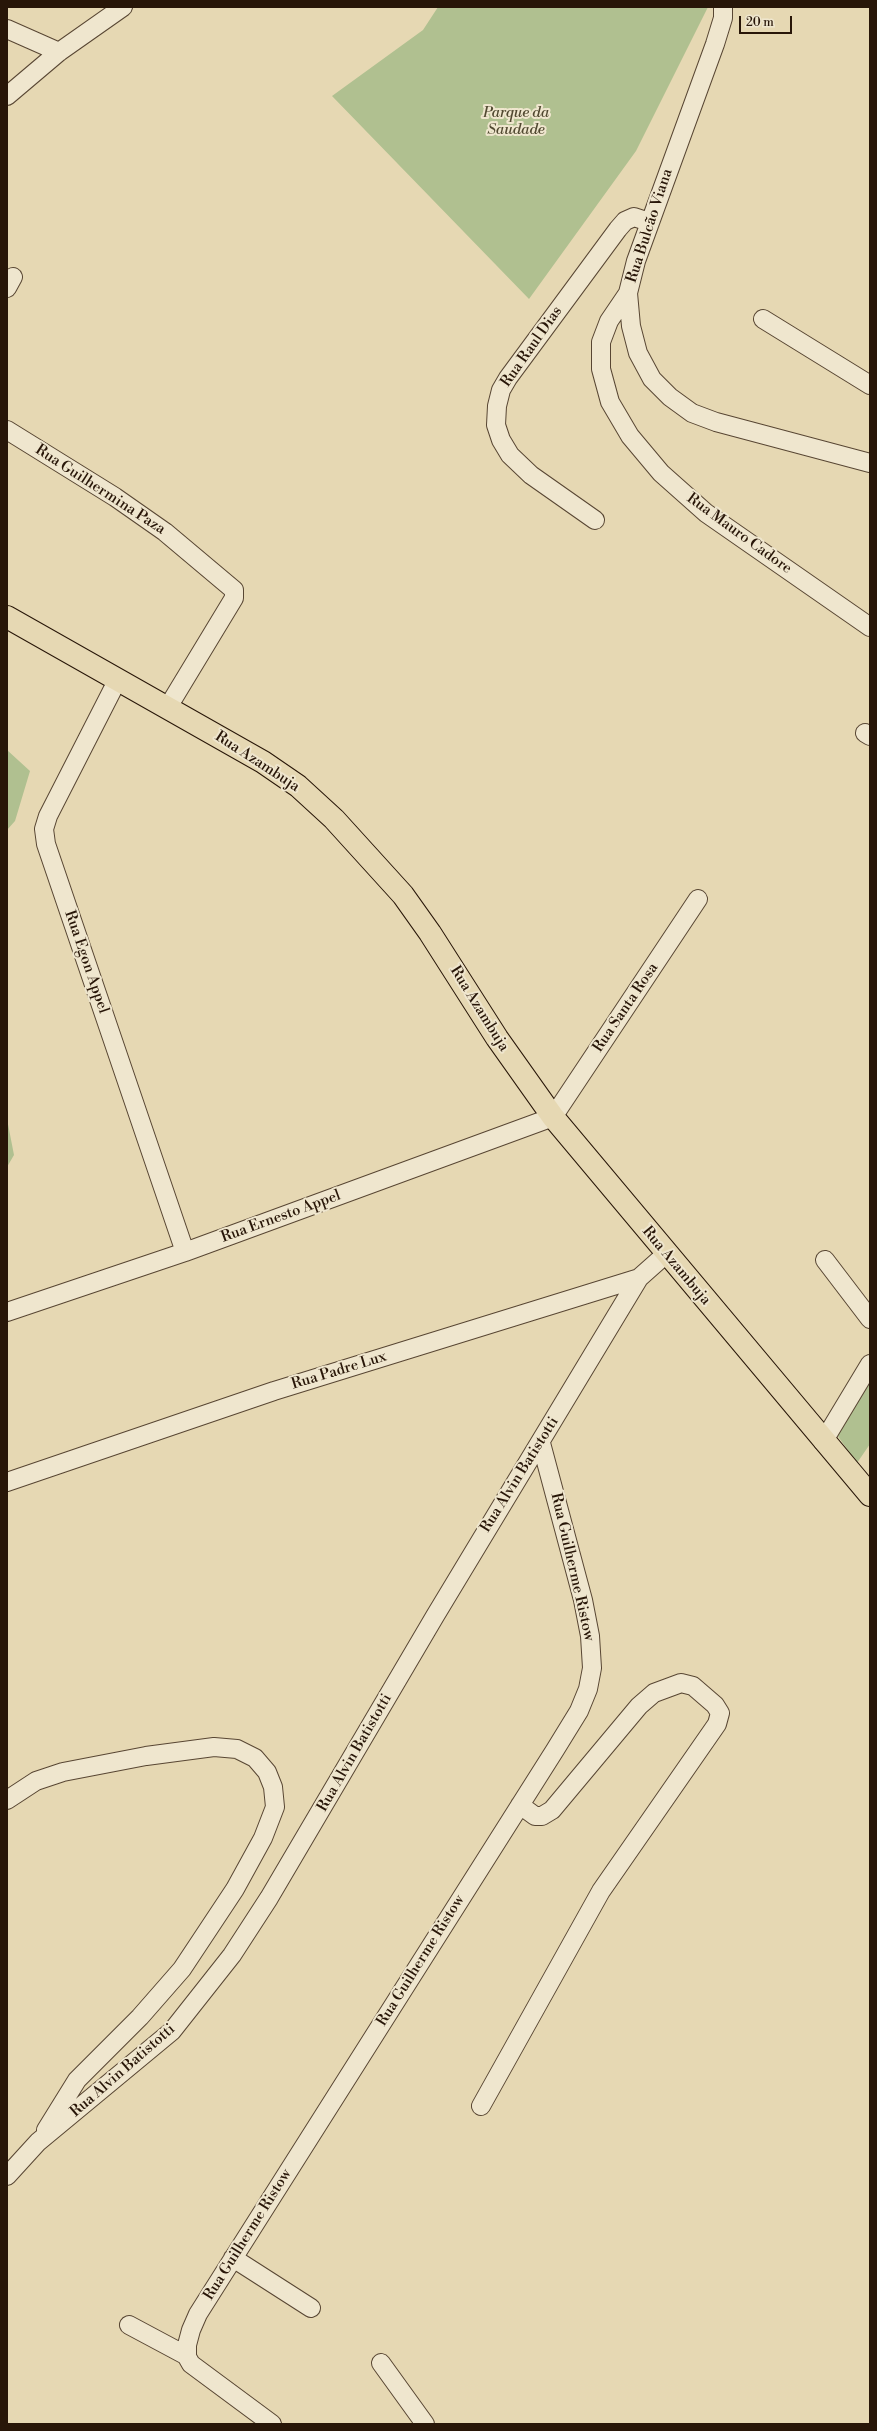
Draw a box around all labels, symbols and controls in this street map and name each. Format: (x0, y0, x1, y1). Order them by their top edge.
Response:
scale bar (741, 8, 794, 34)
text: 20 m (746, 15, 774, 30)
park label: Parque da Saudade (483, 104, 549, 139)
street label: Rua Bulcão Viana (623, 167, 677, 285)
street label: Rua Raul Dias (497, 303, 567, 391)
street label: Rua Guilhermina Paza (32, 441, 168, 539)
street label: Rua Mauro Cadore (683, 490, 795, 578)
street label: Rua Azambuja (211, 728, 303, 796)
street label: Rua Egon Appel (60, 908, 112, 1016)
street label: Rua Santa Rosa (590, 960, 662, 1056)
street label: Rua Azambuja (446, 963, 512, 1055)
street label: Rua Ernesto Appel (219, 1187, 343, 1247)
street label: Rua Azambuja (638, 1223, 714, 1309)
street label: Rua Padre Lux (289, 1348, 389, 1394)
street label: Rua Alvin Batistotti (477, 1414, 563, 1536)
street label: Rua Guilherme Ristow (546, 1491, 598, 1643)
street label: Rua Alvin Batistotti (314, 1691, 396, 1815)
street label: Rua Guilherme Ristow (373, 1892, 469, 2030)
street label: Rua Alvin Batistotti (67, 2021, 179, 2121)
street label: Rua Guilherme Ristow (200, 2166, 296, 2304)

